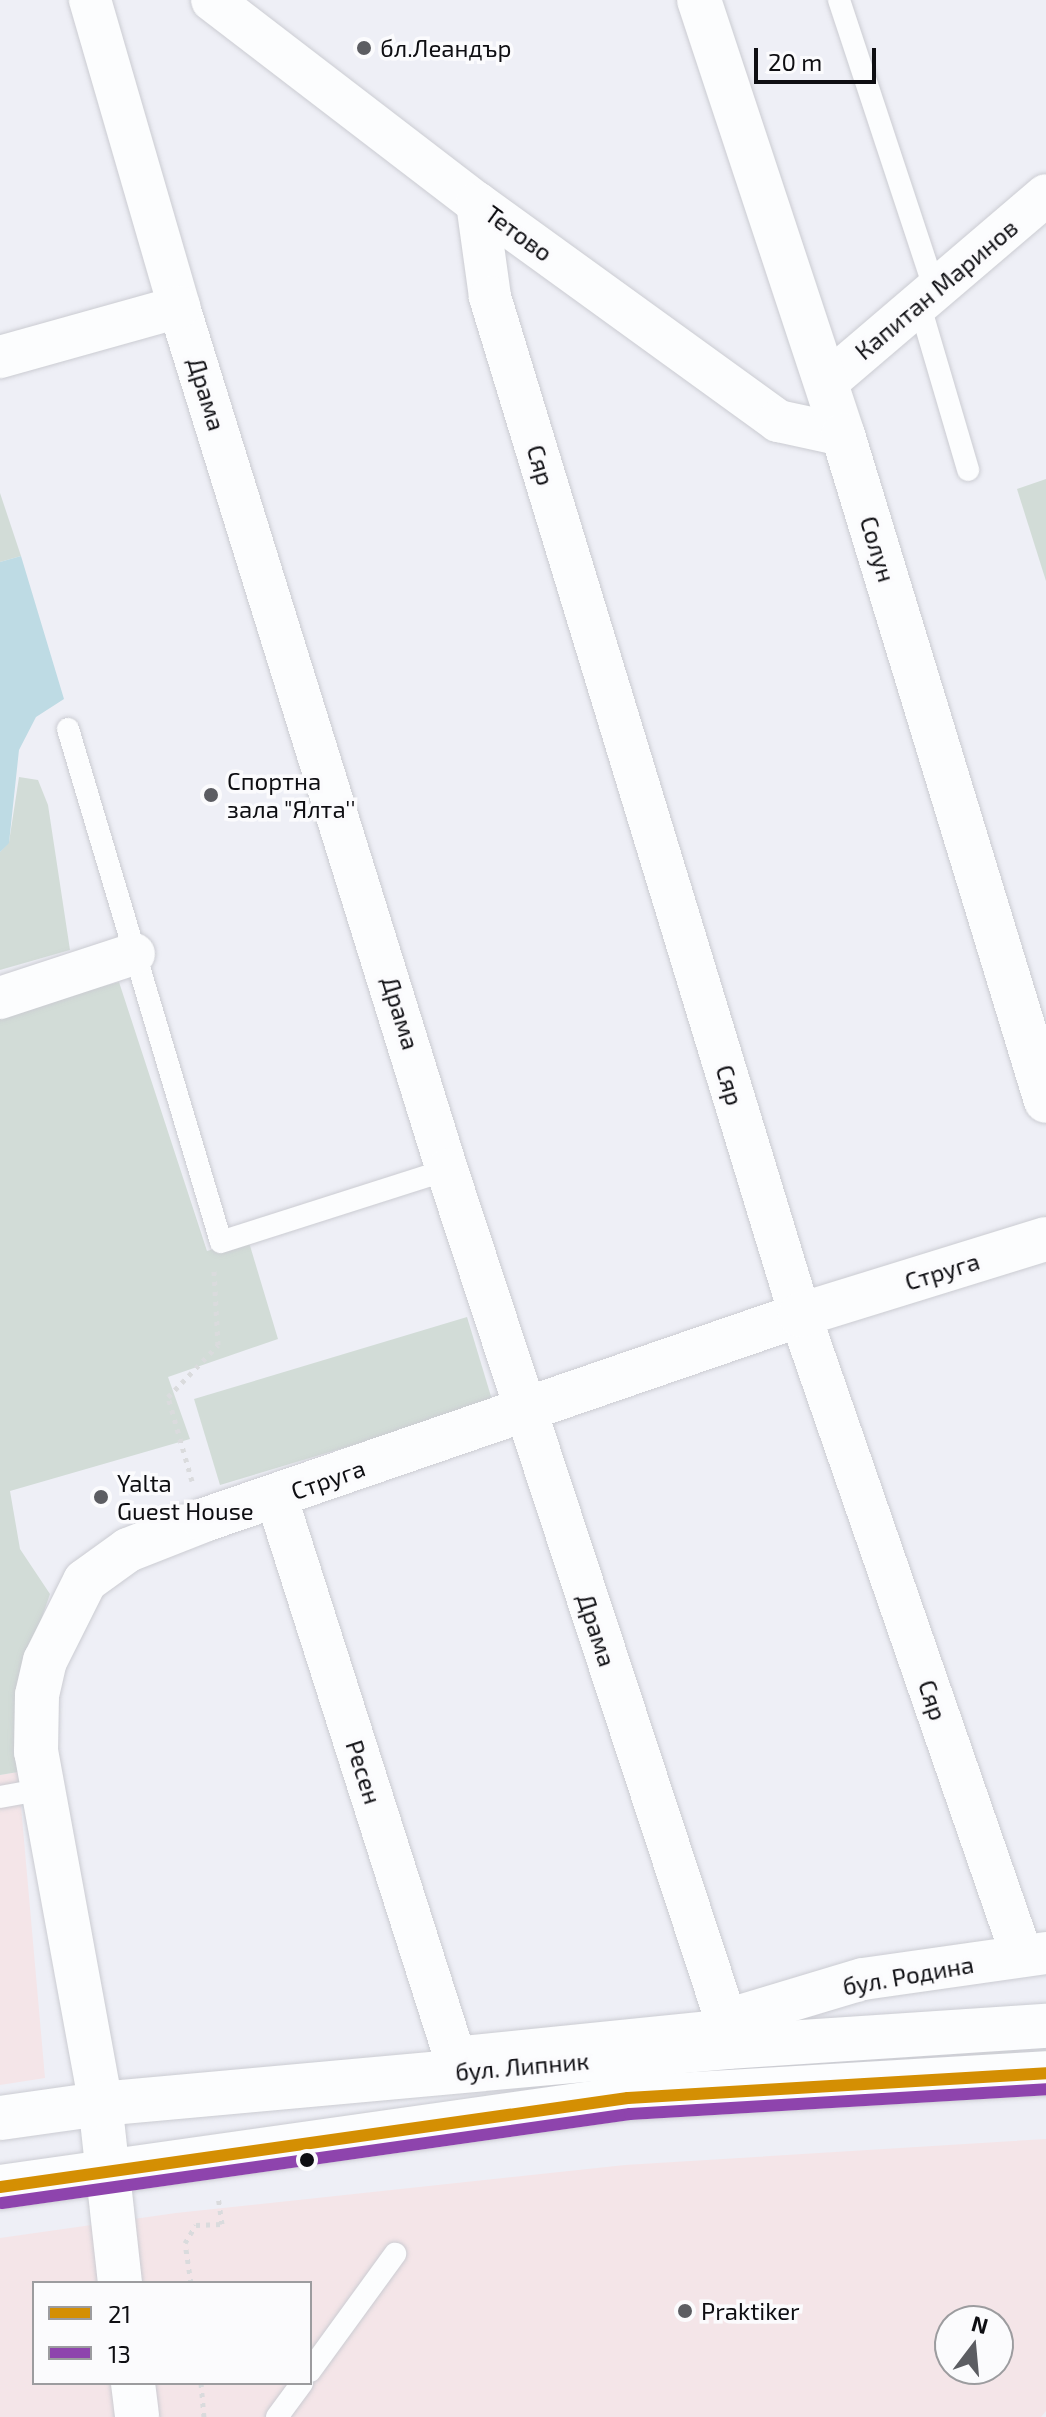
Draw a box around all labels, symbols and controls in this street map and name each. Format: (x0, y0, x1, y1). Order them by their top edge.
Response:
scale bar (758, 32, 880, 82)
place label: бл.Леандър (380, 34, 511, 62)
marker: бл.Леандър (355, 39, 373, 57)
text: 20 m (768, 47, 822, 76)
street label: Тетово (480, 199, 558, 267)
street label: Капитан Маринов (849, 213, 1023, 365)
street label: Драма (182, 354, 232, 434)
street label: Сяр (521, 441, 561, 489)
street label: Солун (854, 513, 902, 585)
place label: Спортна зала "Ялта'' (227, 767, 356, 823)
marker: Спортна зала "Ялта'' (202, 786, 220, 804)
street label: Драма (376, 973, 426, 1053)
street label: Сяр (710, 1061, 750, 1109)
street label: Струга (901, 1246, 983, 1296)
street label: Струга (287, 1453, 369, 1505)
place label: Yalta Guest House (117, 1469, 254, 1525)
marker: Yalta Guest House (92, 1488, 110, 1506)
street label: Драма (572, 1590, 622, 1670)
street label: Сяр (913, 1676, 953, 1724)
street label: Ресен (340, 1736, 388, 1808)
street label: бул. Родина (840, 1949, 976, 2001)
street label: бул. Липник (454, 2046, 590, 2086)
unlabelled marker (299, 2152, 315, 2168)
legend (32, 2281, 312, 2385)
place label: Praktiker (701, 2297, 800, 2325)
text: 21 (108, 2299, 131, 2328)
marker: Praktiker (676, 2302, 694, 2320)
north arrow (934, 2305, 1014, 2385)
text: N (969, 2309, 991, 2339)
text: 13 (108, 2339, 131, 2368)

